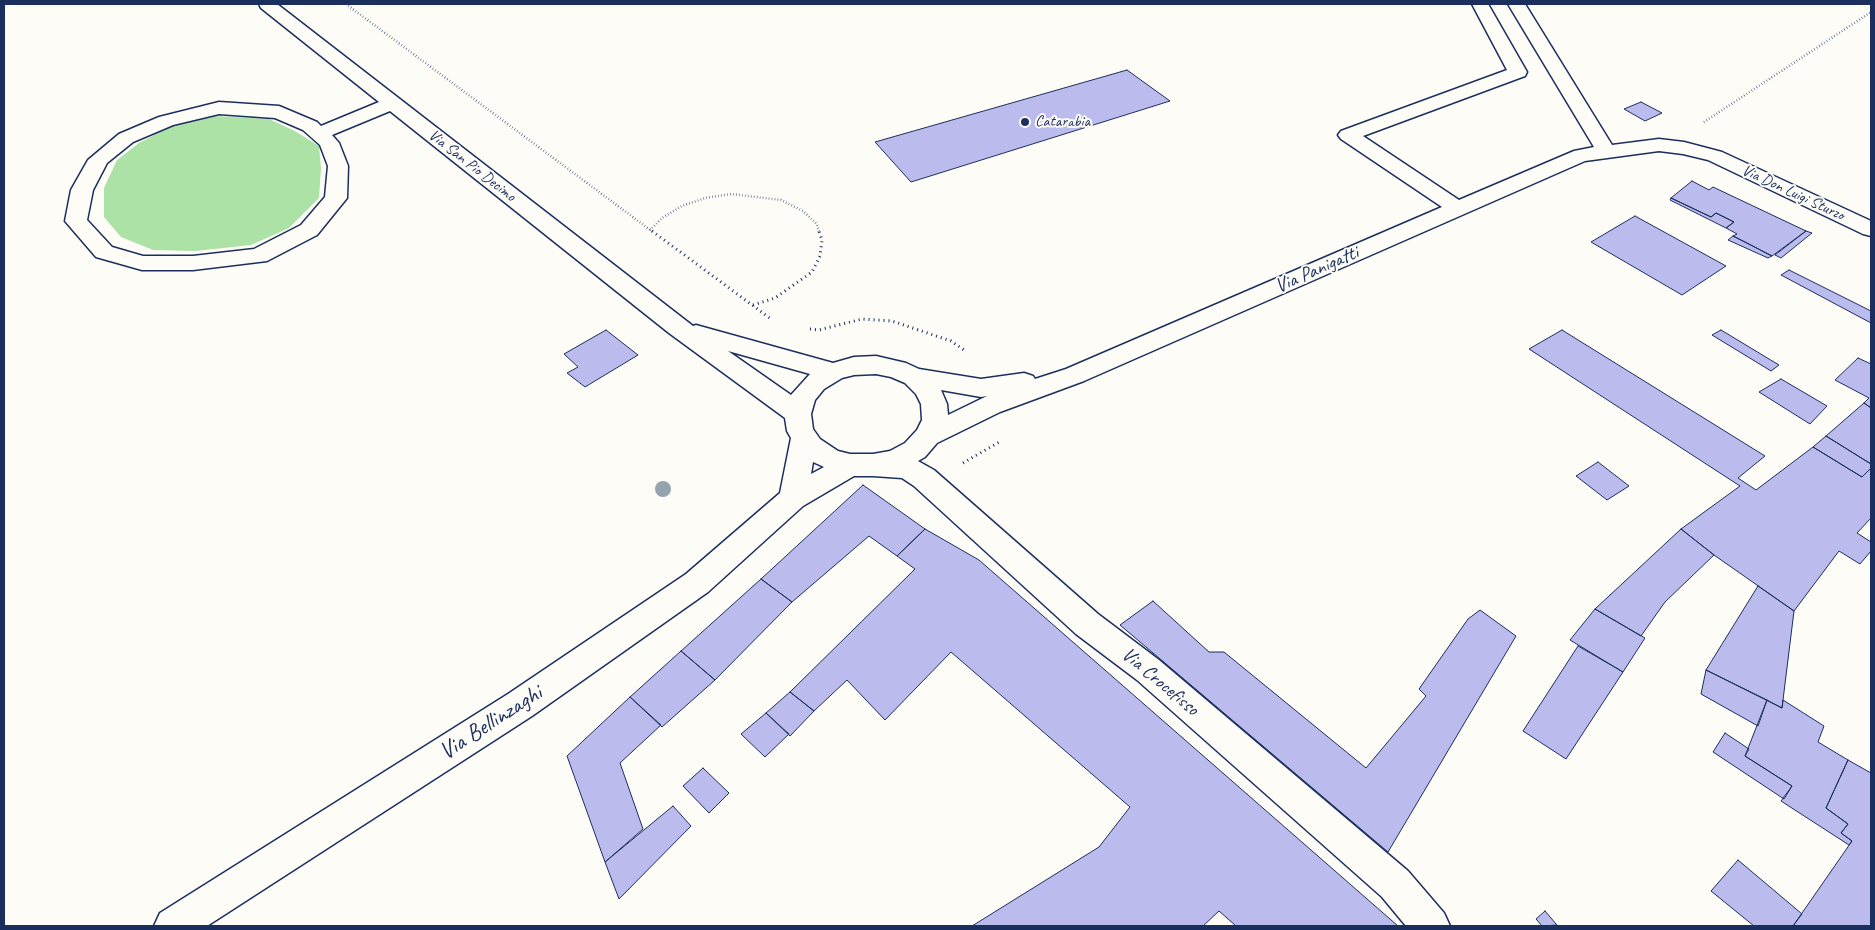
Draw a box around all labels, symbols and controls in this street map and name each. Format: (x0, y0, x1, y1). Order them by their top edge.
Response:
place label: Catarabia (1035, 112, 1090, 132)
marker: Catarabia (1019, 116, 1031, 128)
street label: Via San Pio Decimo (424, 126, 520, 206)
street label: Via Don Luigi Sturzo (1739, 161, 1847, 225)
street label: Via Panigatti (1272, 241, 1362, 299)
street label: Via Crocefisso (1116, 643, 1204, 721)
street label: Via Bellinzaghi (434, 679, 548, 767)

